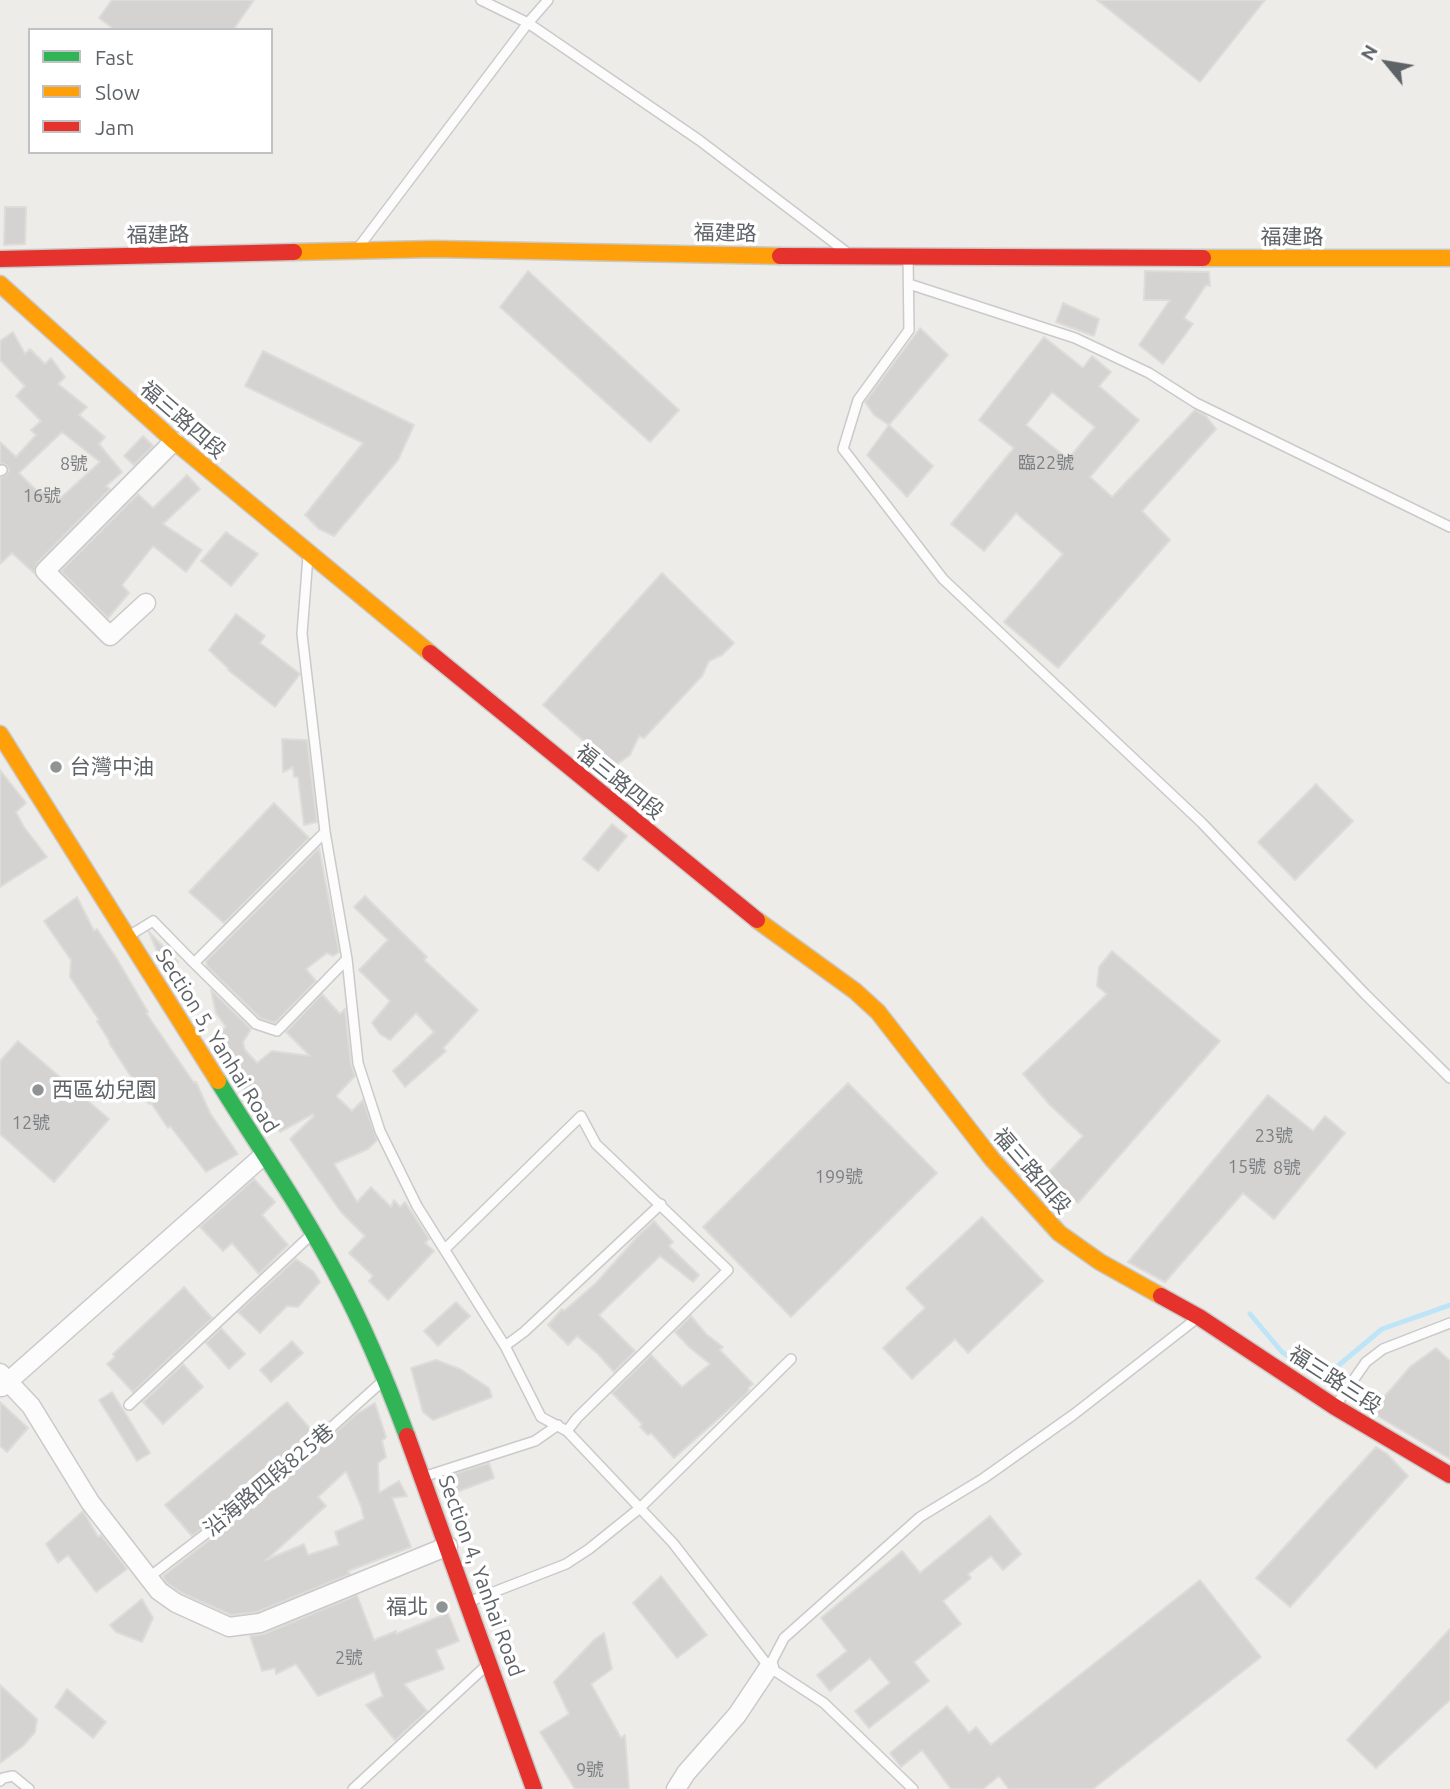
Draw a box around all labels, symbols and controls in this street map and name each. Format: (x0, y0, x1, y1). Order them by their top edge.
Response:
legend (28, 28, 273, 154)
north arrow (1352, 28, 1422, 98)
text: N (1356, 41, 1382, 64)
text: Fast (95, 45, 133, 69)
text: Slow (95, 80, 140, 104)
text: Jam (95, 115, 134, 139)
street label: 福建路 (693, 220, 757, 246)
street label: 福建路 (126, 222, 190, 248)
street label: 福建路 (1261, 224, 1323, 250)
street label: 福三路四段 (135, 376, 231, 464)
house number: 臨22號 (1018, 452, 1074, 474)
house number: 8號 (60, 453, 88, 475)
house number: 16號 (23, 485, 61, 507)
street label: 福三路四段 (571, 739, 669, 825)
place label: 台灣中油 (70, 754, 154, 780)
marker: 台灣中油 (48, 759, 64, 775)
street label: Section 5, Yanhai Road (150, 944, 284, 1138)
place label: 西區幼兒園 (52, 1077, 157, 1103)
marker: 西區幼兒園 (30, 1082, 46, 1098)
house number: 12號 (12, 1112, 50, 1134)
street label: 福三路四段 (988, 1123, 1076, 1219)
house number: 23號 (1255, 1125, 1293, 1147)
house number: 15號 (1228, 1156, 1266, 1178)
house number: 8號 (1273, 1157, 1301, 1179)
house number: 199號 (815, 1166, 863, 1188)
street label: 福三路三段 (1284, 1341, 1386, 1419)
street label: 沿海路四段825巷 (199, 1418, 339, 1542)
street label: Section 4, Yanhai Road (433, 1472, 529, 1680)
place label: 福北 (386, 1594, 428, 1620)
marker: 福北 (434, 1599, 450, 1615)
house number: 2號 (335, 1647, 363, 1669)
house number: 9號 (576, 1759, 604, 1781)

